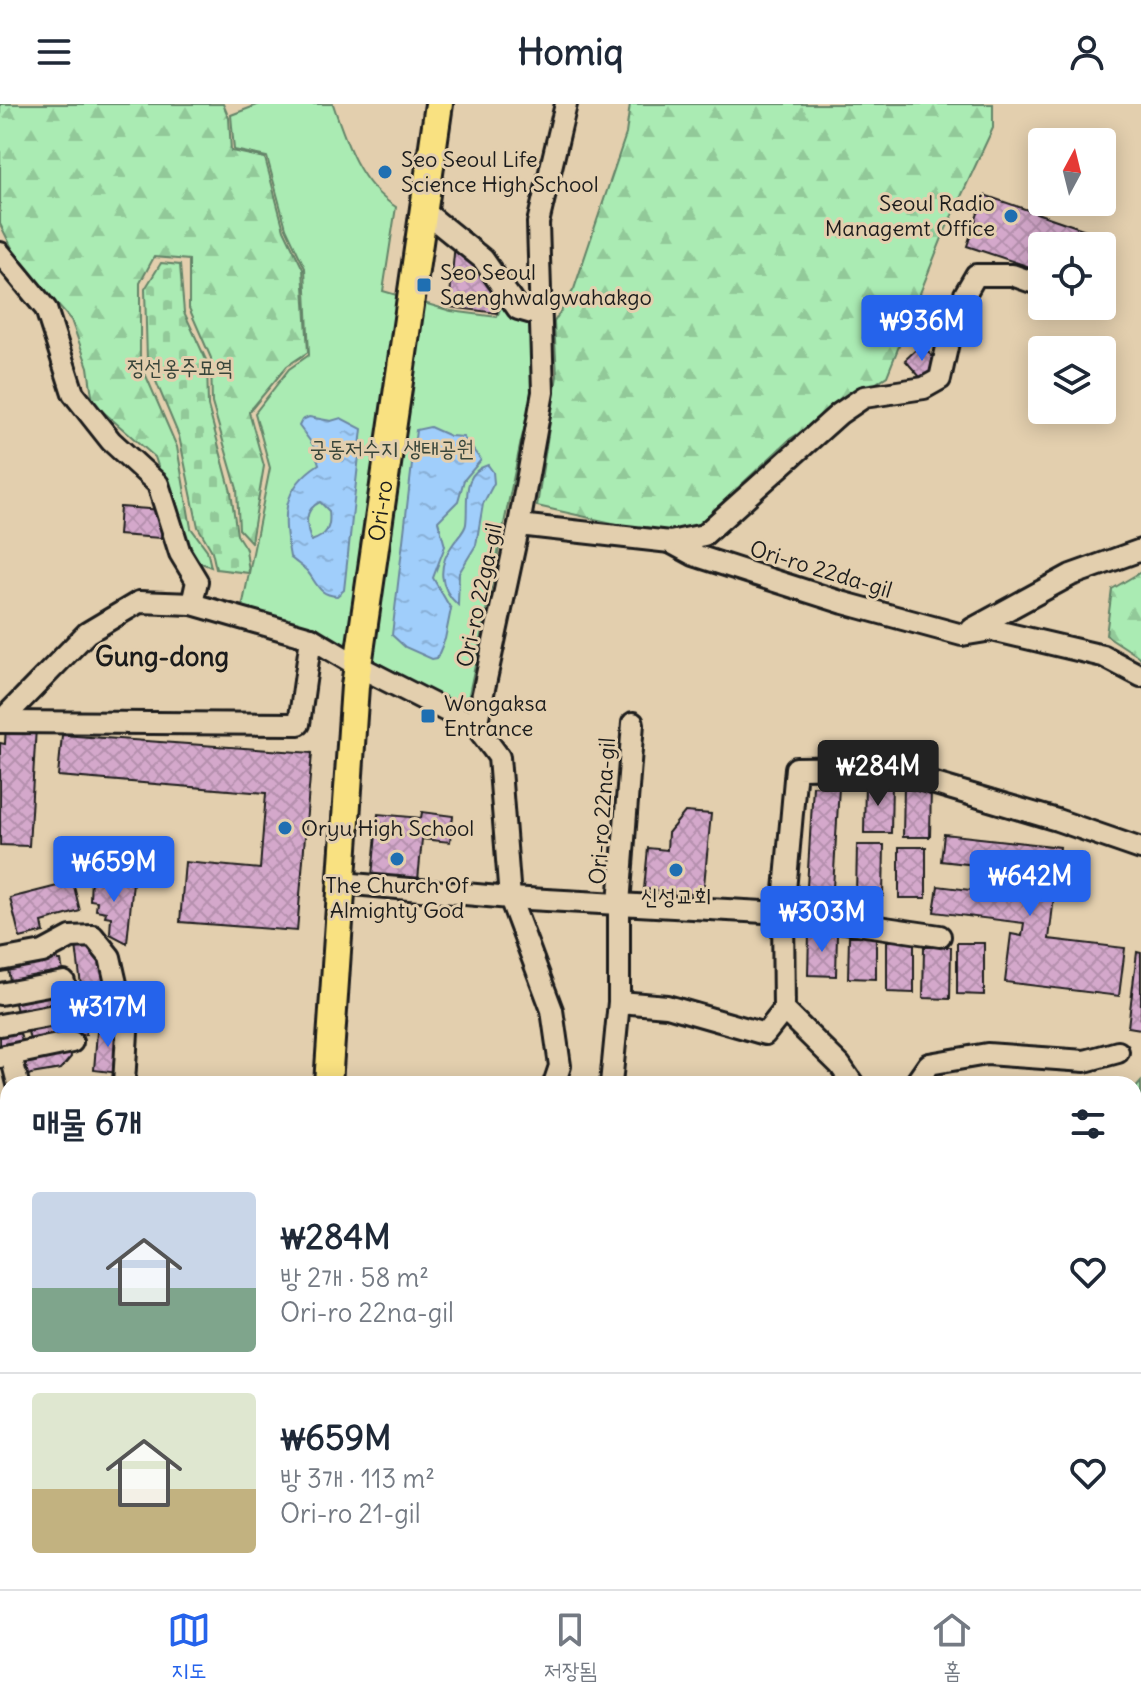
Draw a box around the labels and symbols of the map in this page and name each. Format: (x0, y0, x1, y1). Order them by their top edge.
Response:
north arrow (1028, 128, 1116, 216)
place label: Seo Seoul Life Science High School (401, 145, 599, 198)
marker: Seo Seoul Life Science High School (376, 163, 394, 181)
place label: Seoul Radio Managemt Office (825, 189, 995, 242)
marker: Seoul Radio Managemt Office (1002, 207, 1020, 225)
place label: Seo Seoul Saenghwalgwahakgo (440, 258, 652, 311)
marker: Seo Seoul Saenghwalgwahakgo (415, 276, 433, 294)
pin: ₩936M (866, 295, 978, 363)
park label: 정선옹주묘역 (127, 353, 233, 381)
park label: 궁동저수지 생태공원 (310, 434, 474, 462)
street label: Ori-ro (362, 478, 399, 543)
street label: Ori-ro 22ga-gil (450, 520, 508, 670)
street label: Ori-ro 22da-gil (746, 534, 896, 604)
district label: Gung-dong (95, 640, 229, 673)
place label: Wongaksa Entrance (444, 689, 547, 742)
marker: Wongaksa Entrance (419, 707, 437, 725)
street label: Ori-ro 22na-gil (583, 737, 621, 885)
pin: ₩284M (822, 740, 934, 808)
place label: Oryu High School (301, 814, 474, 842)
marker: Oryu High School (276, 819, 294, 837)
pin: ₩659M (58, 836, 170, 904)
marker: The Church Of Almighty God (388, 850, 406, 868)
pin: ₩642M (974, 850, 1086, 918)
marker: 신성교회 (667, 861, 685, 879)
place label: The Church Of Almighty God (325, 871, 469, 924)
place label: 신성교회 (641, 882, 711, 910)
pin: ₩303M (766, 886, 878, 954)
pin: ₩317M (52, 981, 164, 1049)

